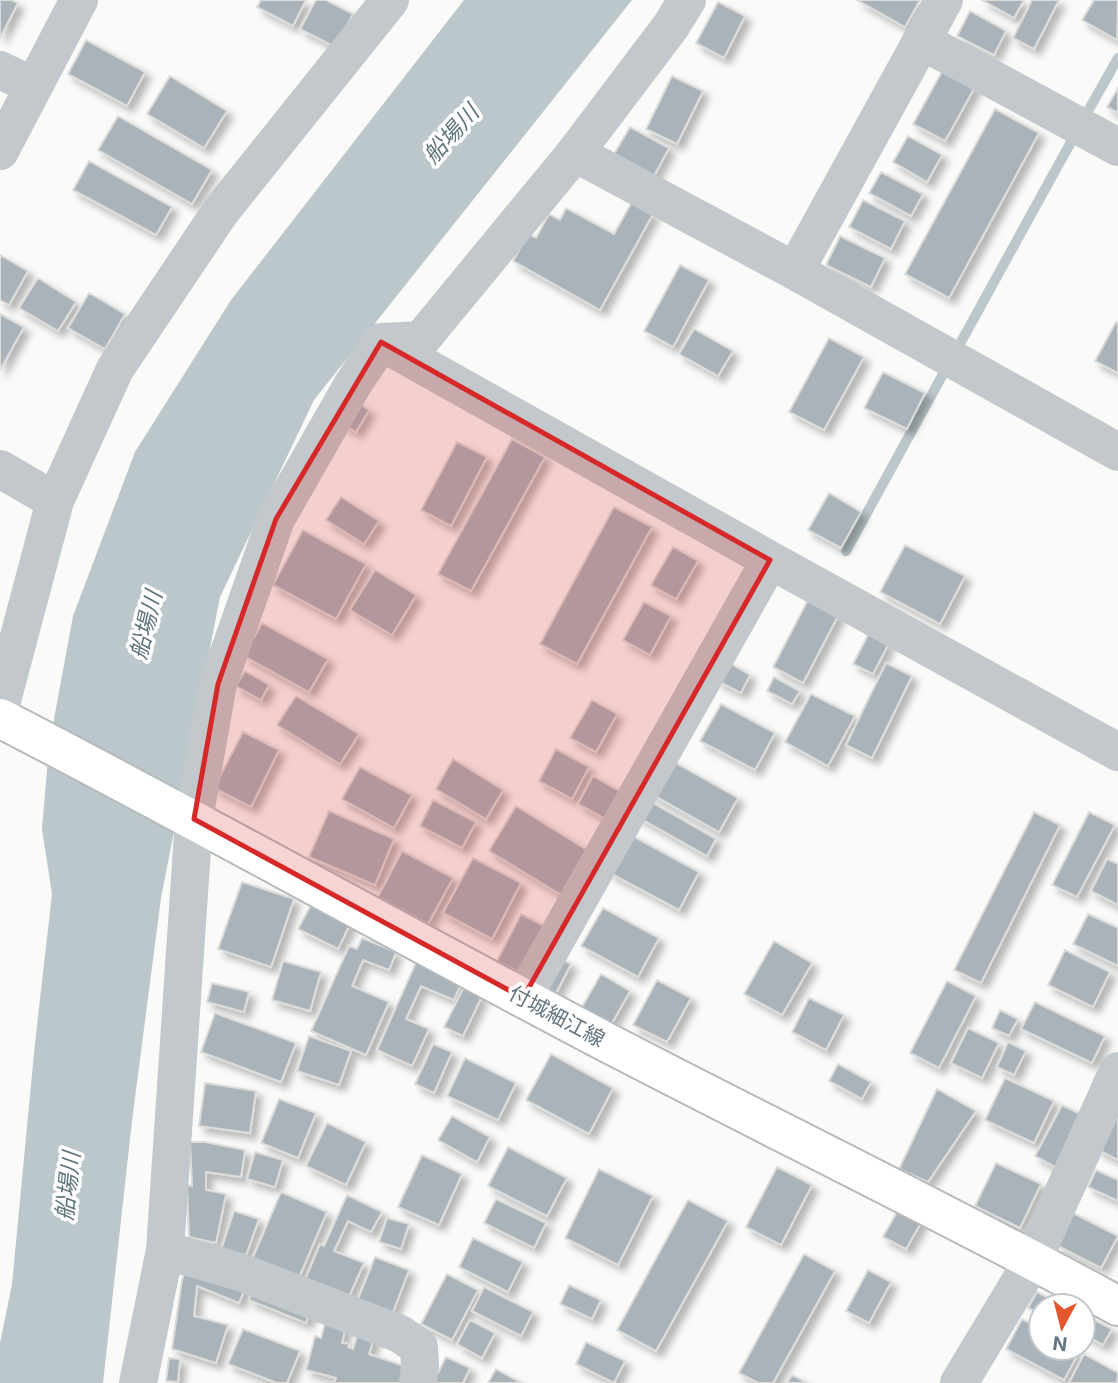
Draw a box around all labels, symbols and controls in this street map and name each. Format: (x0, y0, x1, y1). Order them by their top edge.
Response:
water label: 船場川 (418, 97, 486, 169)
water label: 船場川 (124, 585, 169, 662)
street label: 付城細江線 (505, 980, 609, 1052)
water label: 船場川 (50, 1147, 86, 1222)
north arrow (1027, 1292, 1097, 1362)
text: N (1051, 1331, 1069, 1356)

